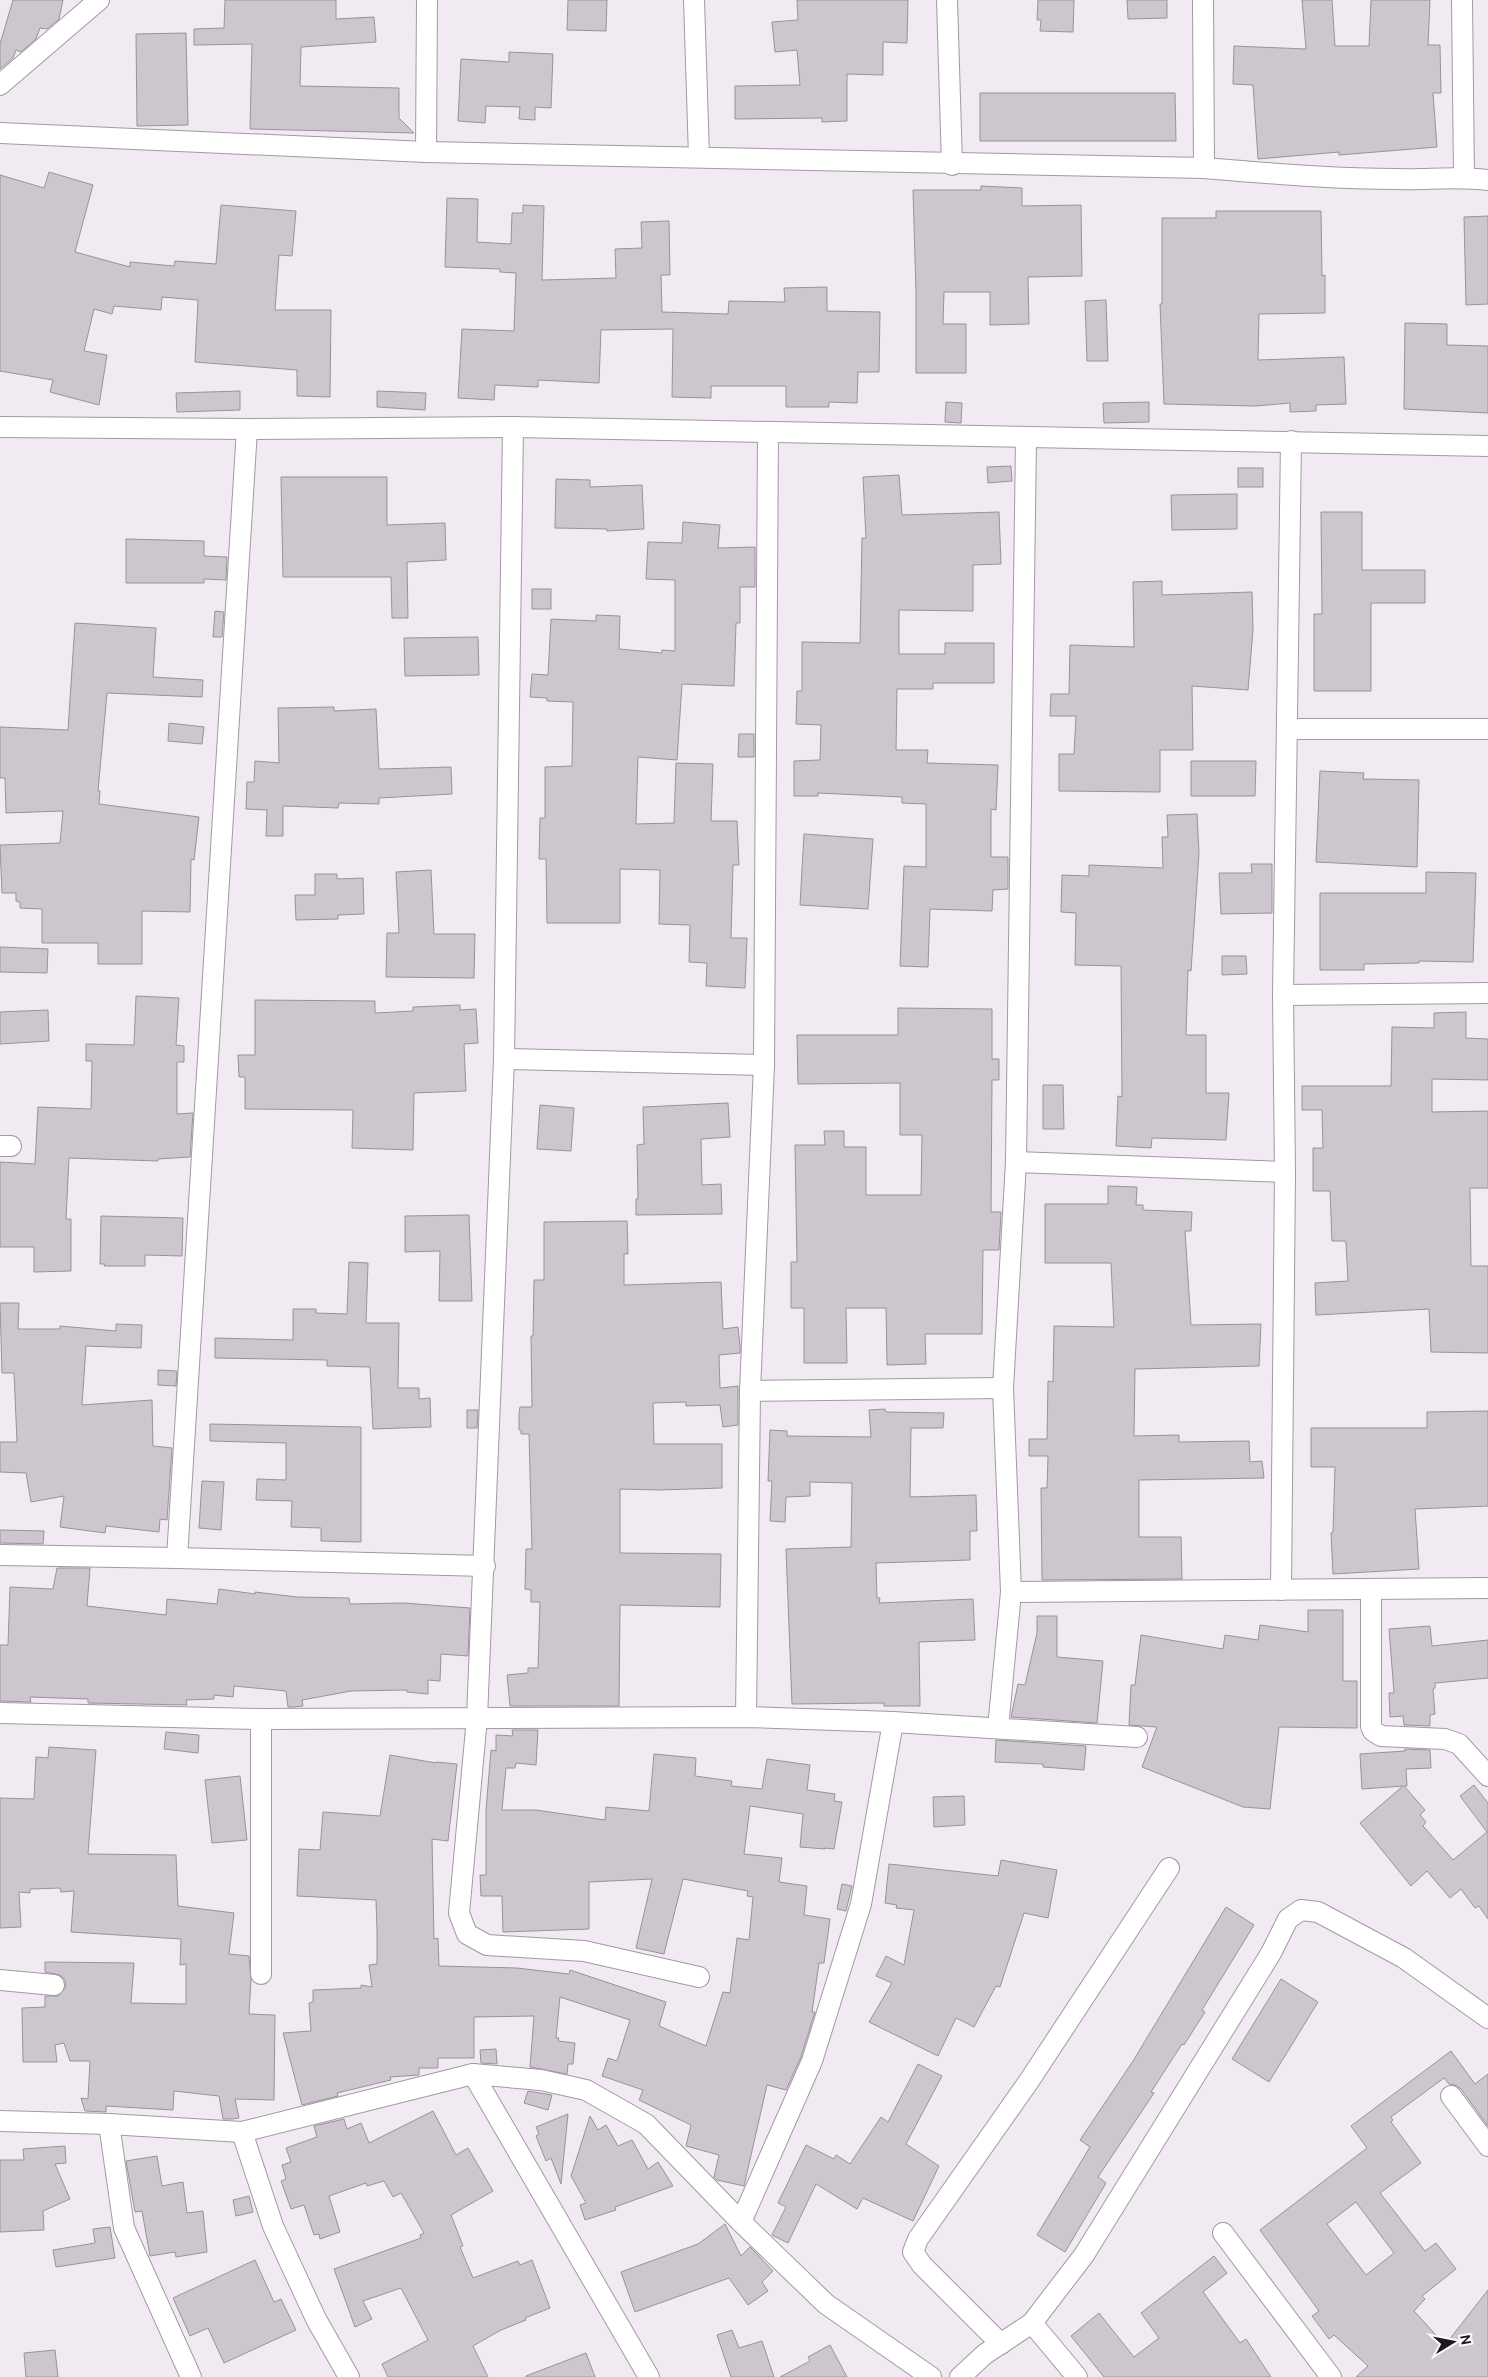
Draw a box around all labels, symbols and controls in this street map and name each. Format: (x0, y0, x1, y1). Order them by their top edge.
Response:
north arrow (1428, 2317, 1478, 2367)
text: N (1456, 2333, 1476, 2346)

